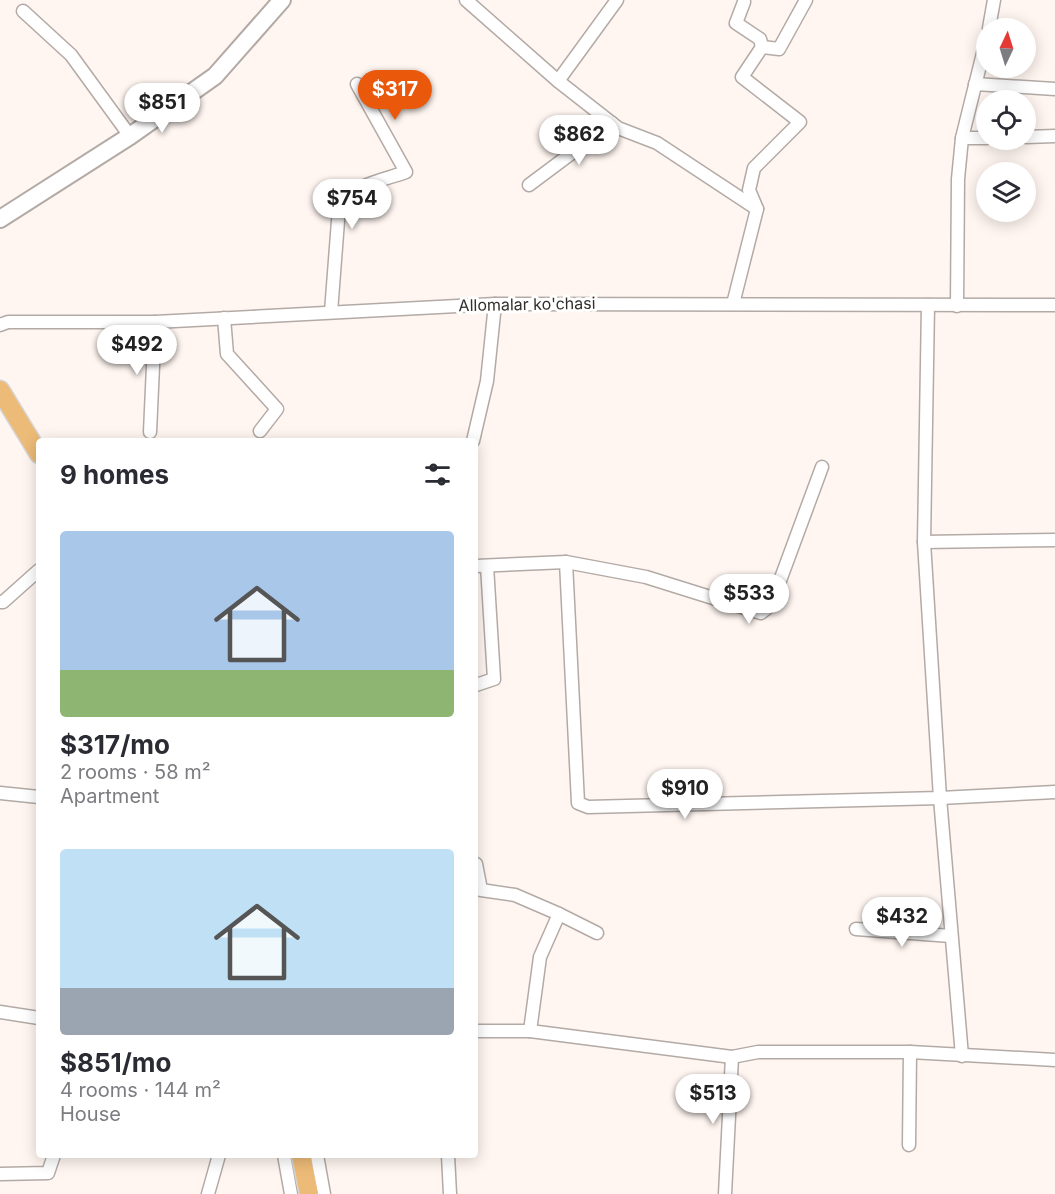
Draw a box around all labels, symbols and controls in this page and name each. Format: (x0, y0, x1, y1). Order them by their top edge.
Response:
north arrow (976, 18, 1036, 78)
map controls (976, 18, 1036, 222)
pin: $317 (359, 70, 431, 121)
text: $317 (372, 77, 418, 101)
pin: $851 (126, 83, 198, 134)
text: $851 (138, 90, 186, 114)
button: locate (976, 90, 1036, 150)
pin: $862 (543, 115, 615, 166)
text: $862 (553, 122, 605, 146)
button: layers (976, 162, 1036, 222)
pin: $754 (316, 179, 388, 230)
text: $754 (327, 186, 377, 210)
street label: Allomalar ko'chasi (458, 293, 596, 315)
pin: $492 (101, 325, 173, 376)
text: $492 (111, 332, 163, 356)
icon: filters (421, 458, 454, 491)
text: 9 homes (60, 459, 169, 490)
icon: home (203, 570, 311, 678)
pin: $533 (713, 574, 785, 625)
text: $533 (723, 581, 775, 605)
text: $317/mo (60, 729, 170, 760)
text: 2 rooms · 58 m² (60, 760, 211, 784)
pin: $910 (649, 769, 721, 820)
text: $910 (661, 776, 709, 800)
text: Apartment (60, 784, 159, 808)
icon: home (203, 888, 311, 996)
pin: $432 (866, 897, 938, 948)
text: $432 (876, 904, 928, 928)
text: $851/mo (60, 1047, 172, 1078)
pin: $513 (677, 1074, 749, 1125)
text: 4 rooms · 144 m² (60, 1078, 221, 1102)
text: $513 (689, 1081, 737, 1105)
text: House (60, 1102, 121, 1126)

